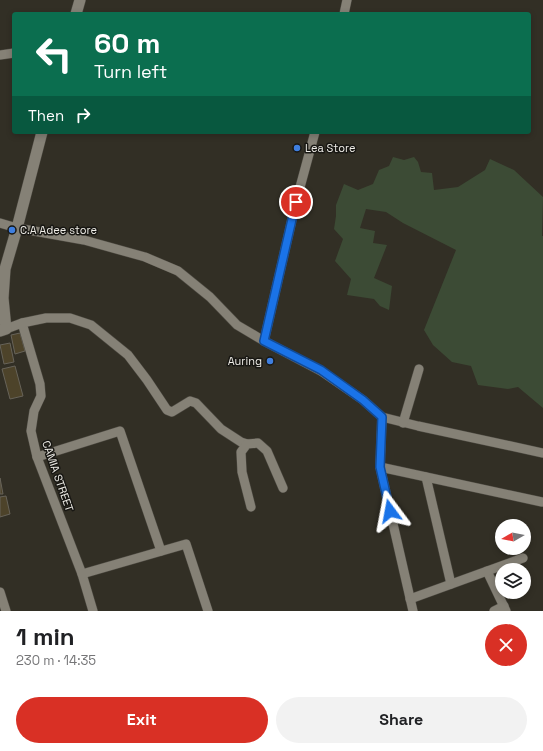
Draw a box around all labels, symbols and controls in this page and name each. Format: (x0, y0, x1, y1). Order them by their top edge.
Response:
text: 60 m (94, 25, 160, 61)
icon: left (28, 28, 80, 80)
text: Turn left (94, 60, 167, 83)
icon: right (72, 104, 94, 126)
text: Then (28, 106, 64, 125)
place label: Lea Store (305, 141, 356, 155)
marker: Lea Store (292, 143, 302, 153)
pin (279, 185, 313, 219)
icon: arrive (285, 191, 307, 213)
place label: C.A Adee store (20, 223, 97, 237)
marker: C.A Adee store (7, 225, 17, 235)
place label: Auring (228, 354, 262, 368)
marker: Auring (265, 356, 275, 366)
street label: CAMIA STREET (39, 439, 77, 514)
position arrow (369, 490, 411, 532)
north arrow (495, 519, 531, 555)
map controls (495, 519, 531, 599)
button: layers (495, 563, 531, 599)
text: 1 min (16, 621, 75, 652)
button: close (485, 624, 527, 666)
text: 230 m · 14:35 (16, 652, 96, 669)
button: Exit (16, 697, 268, 743)
button: Share (276, 697, 527, 743)

